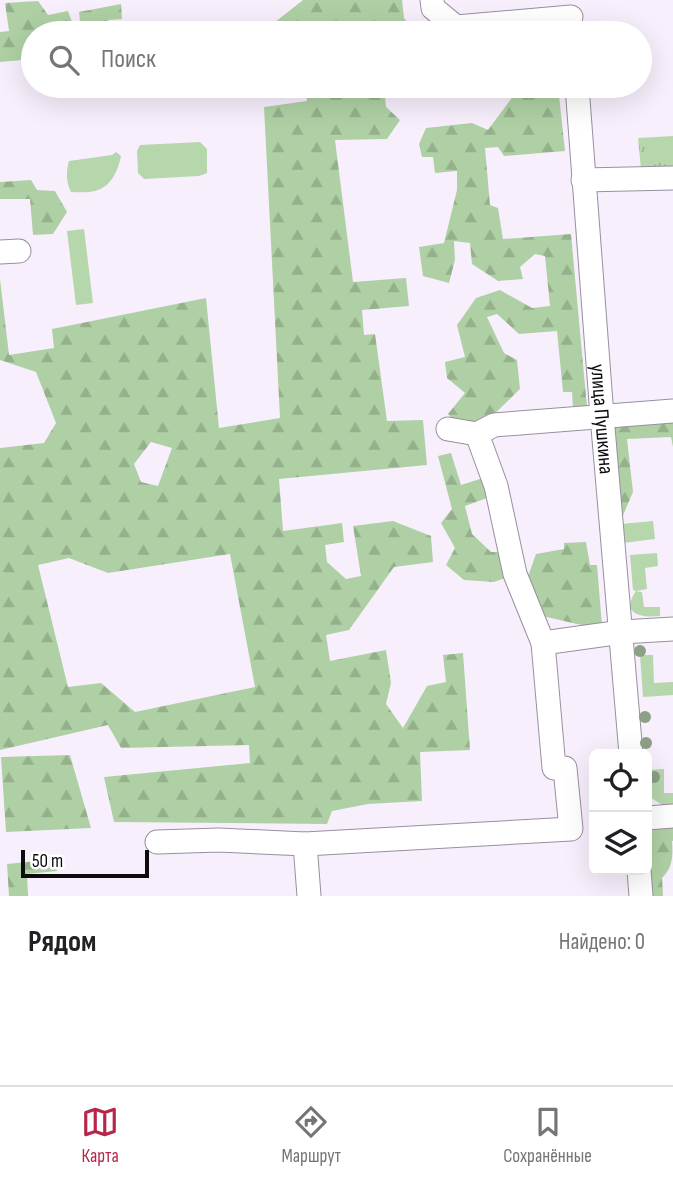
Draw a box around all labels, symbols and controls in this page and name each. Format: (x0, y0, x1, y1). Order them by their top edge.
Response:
search box (21, 21, 652, 98)
icon: search (45, 41, 83, 79)
text: Поиск (101, 44, 156, 75)
street label: улица Пушкина (586, 363, 619, 475)
map controls (589, 749, 652, 875)
button: locate (589, 749, 652, 812)
button: layers (589, 812, 652, 875)
scale bar (21, 847, 149, 879)
text: 50 m (32, 850, 63, 873)
text: Рядом (28, 924, 96, 960)
text: Найдено: 0 (559, 928, 645, 956)
tab: Карта (81, 1103, 119, 1168)
tab: Маршрут (281, 1103, 341, 1168)
tab: Сохранённые (503, 1103, 592, 1168)

